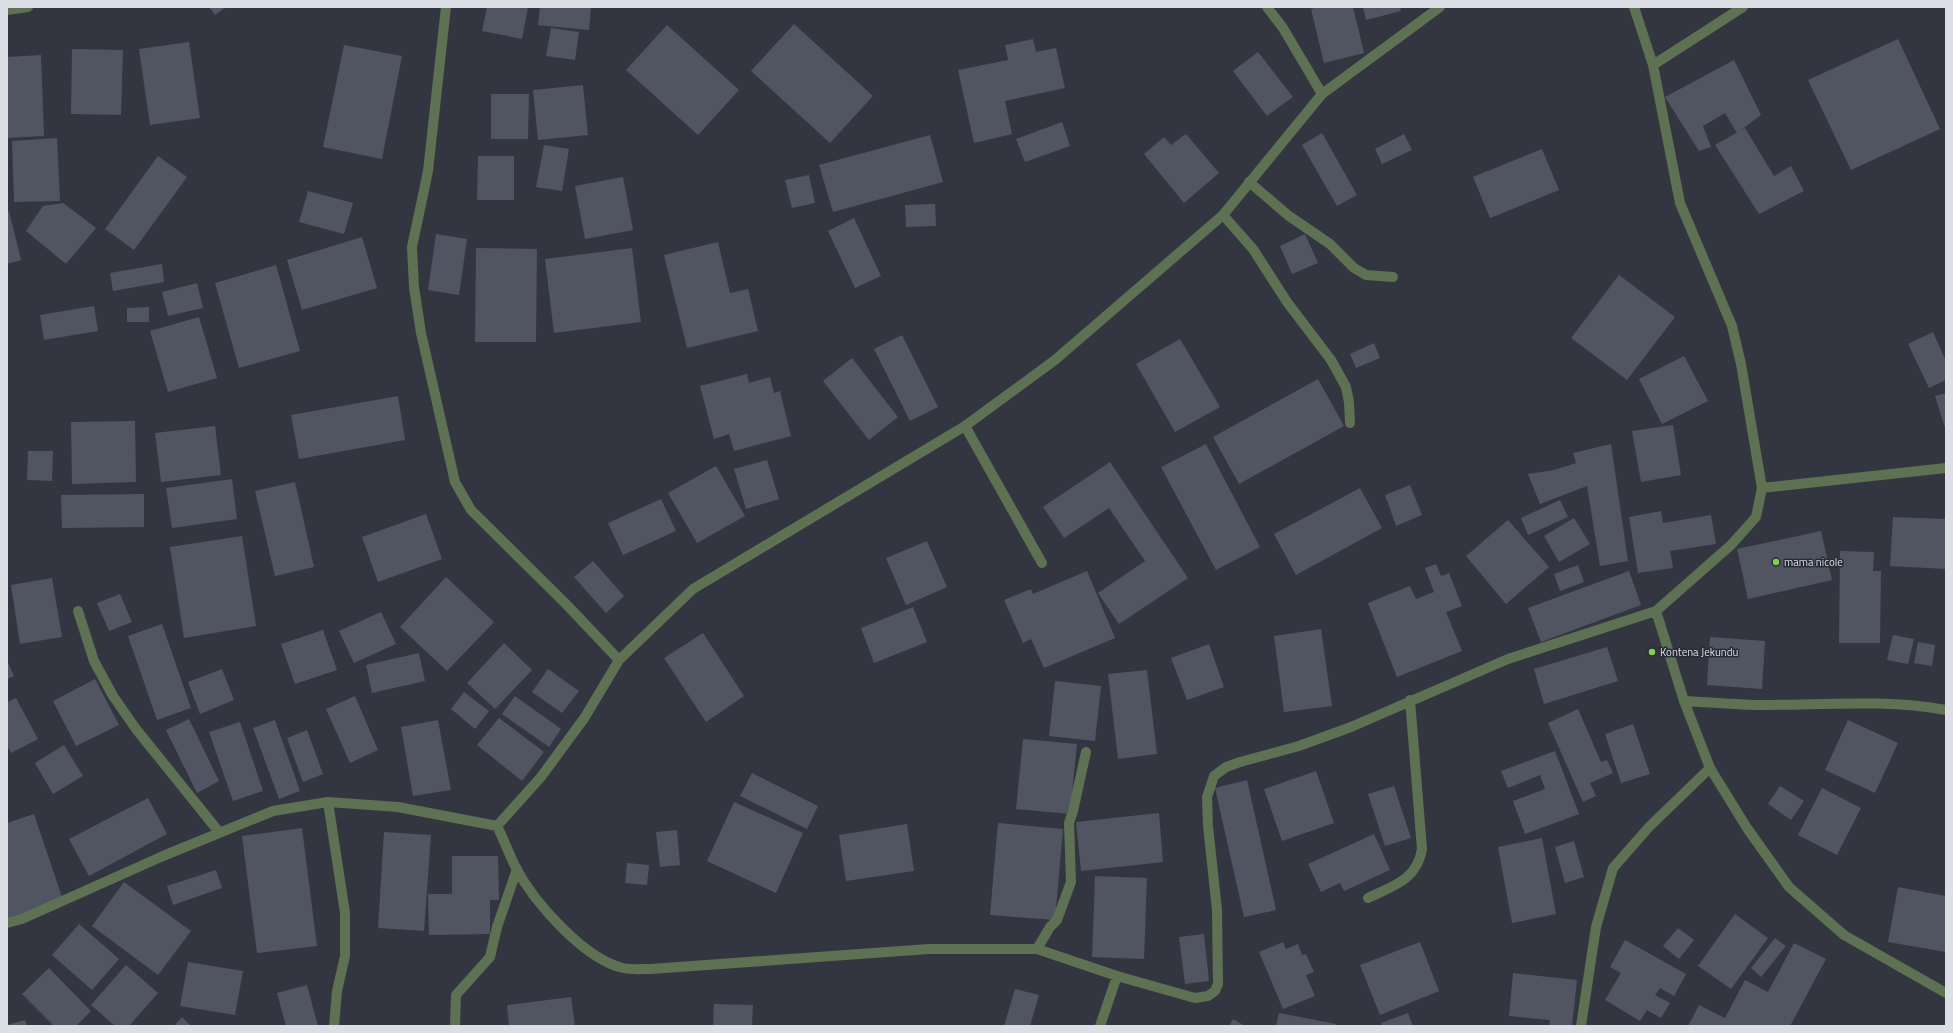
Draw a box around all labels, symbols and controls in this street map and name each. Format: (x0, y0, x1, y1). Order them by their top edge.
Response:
place label: mama nicole (1784, 554, 1843, 570)
marker: mama nicole (1771, 557, 1781, 567)
place label: Kontena Jekundu (1660, 644, 1739, 660)
marker: Kontena Jekundu (1647, 647, 1657, 657)

